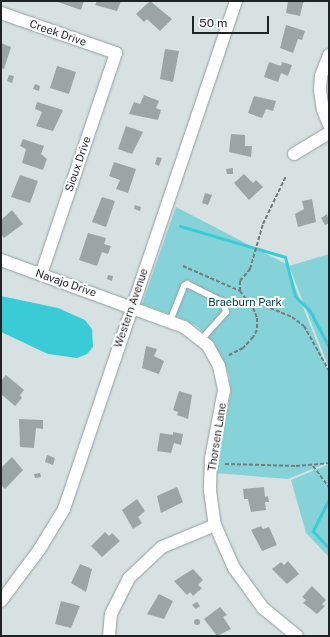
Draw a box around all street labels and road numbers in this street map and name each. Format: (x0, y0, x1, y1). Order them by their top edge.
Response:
street label: Creek Drive (28, 17, 88, 49)
street label: Sioux Drive (62, 134, 94, 194)
street label: Navajo Drive (34, 266, 98, 300)
street label: Western Avenue (111, 267, 151, 349)
street label: Thorsen Lane (205, 402, 229, 472)

